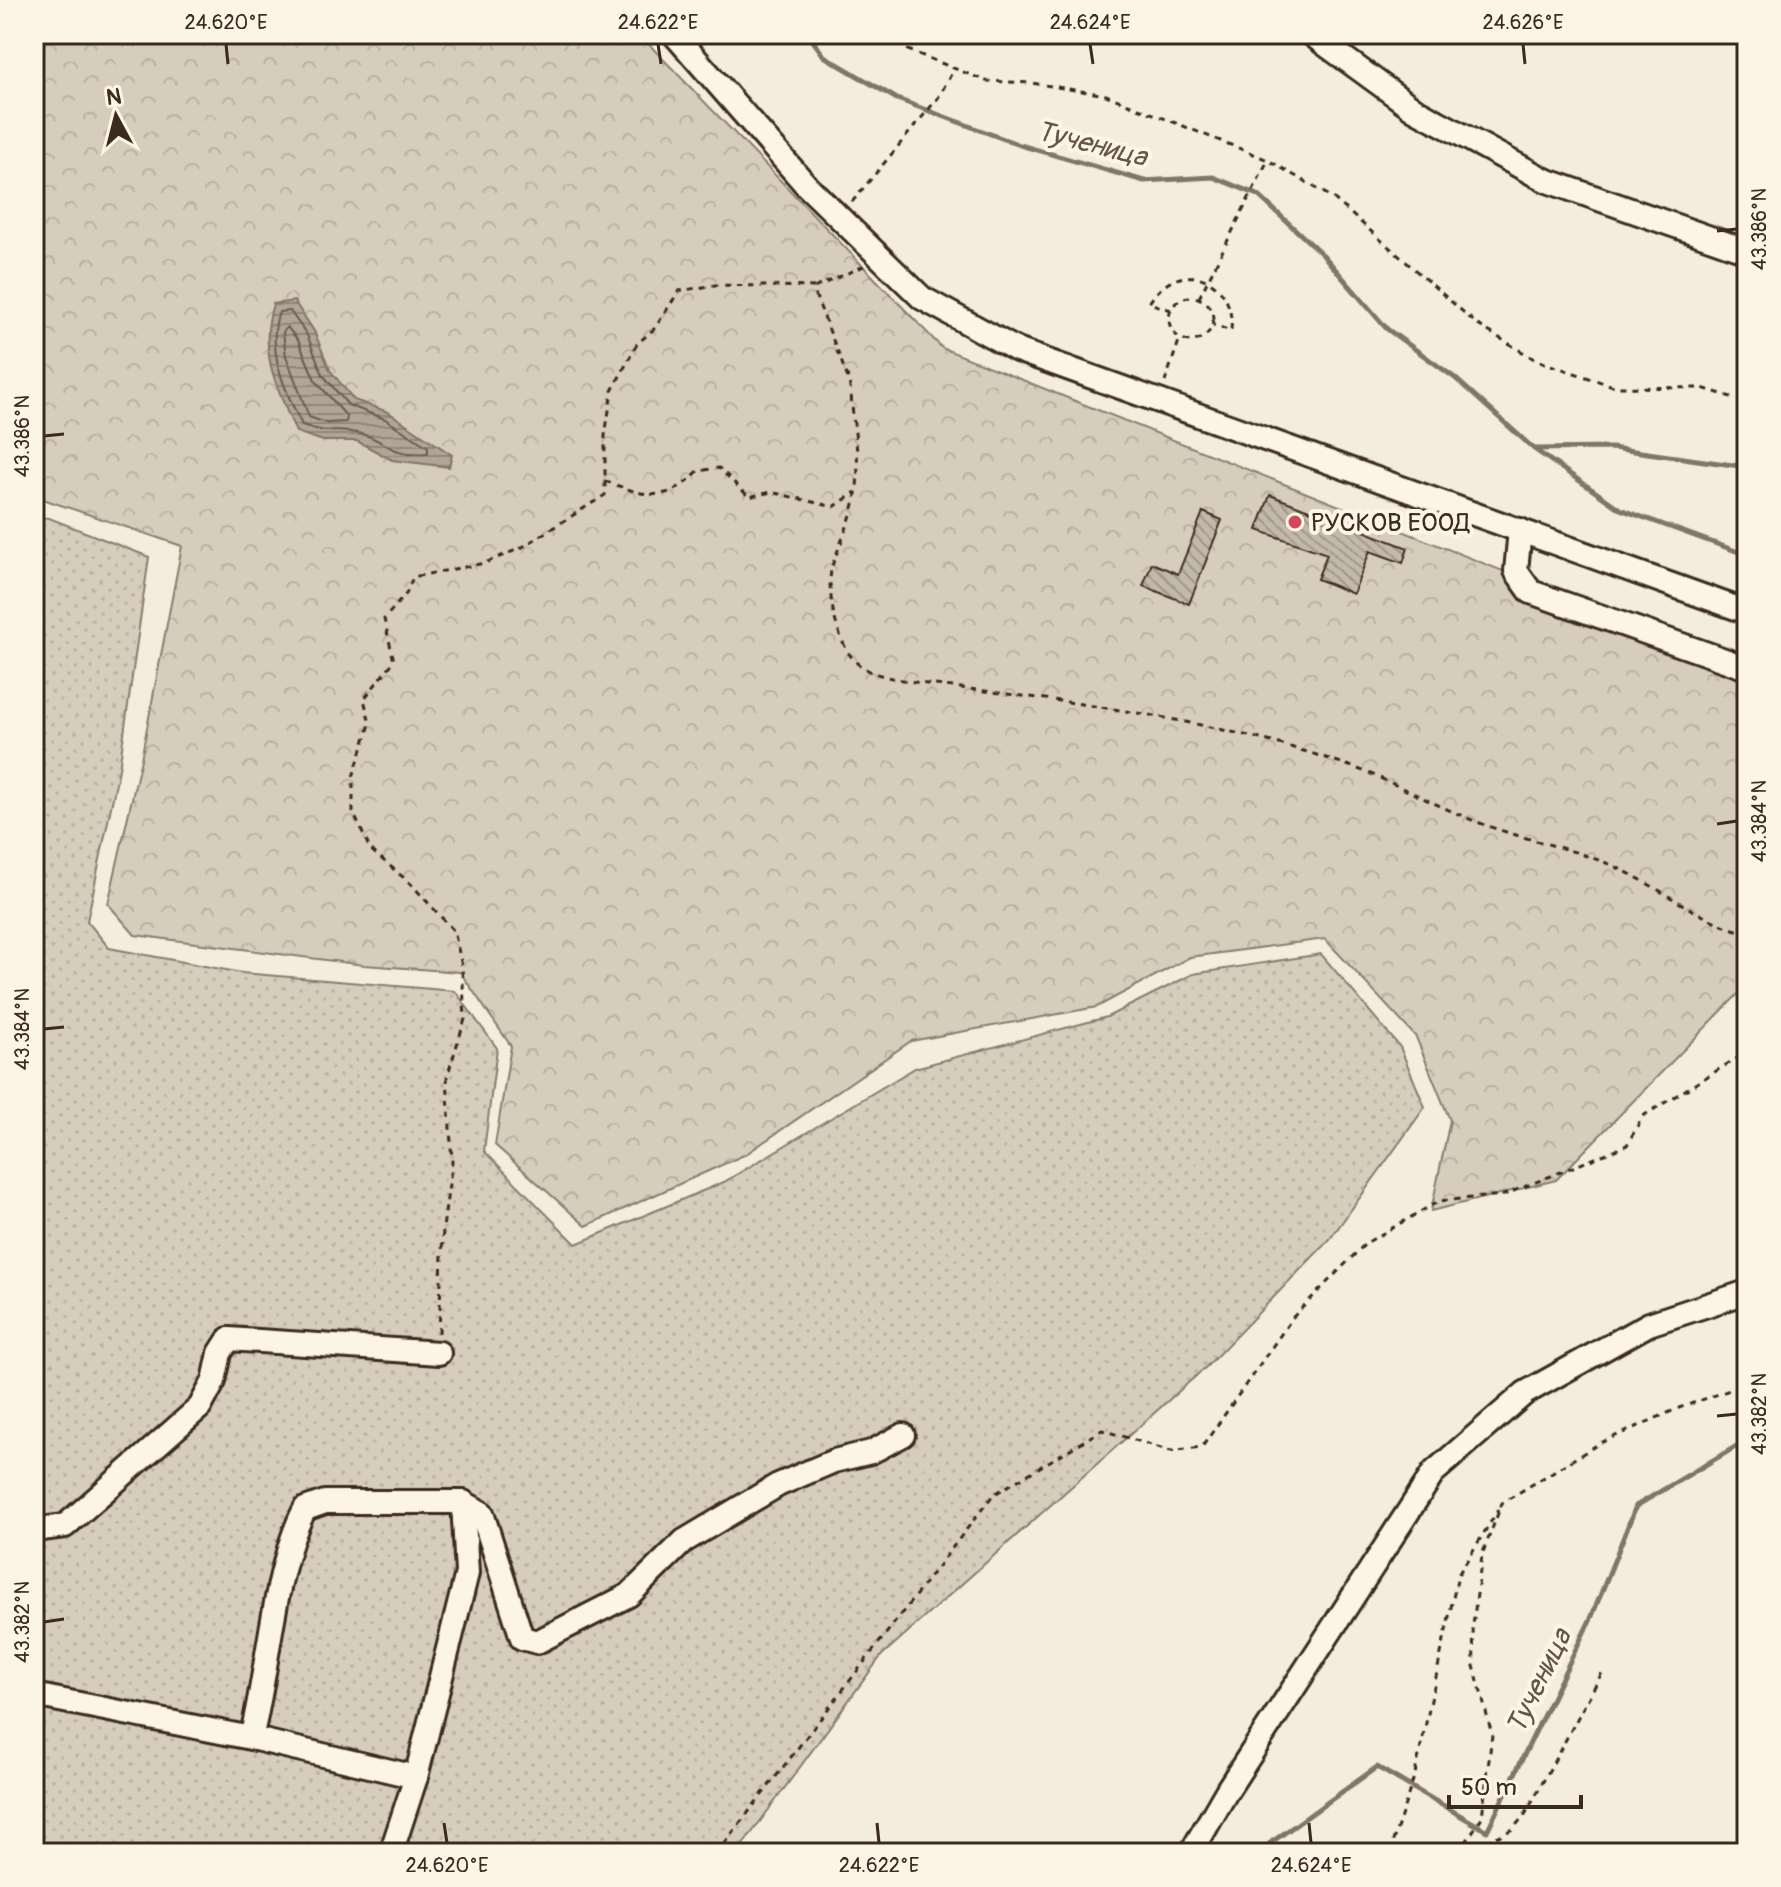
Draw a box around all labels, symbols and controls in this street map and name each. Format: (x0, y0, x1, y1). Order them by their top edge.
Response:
text: 24.620°E (185, 10, 267, 35)
text: 24.622°E (618, 10, 698, 35)
text: 24.624°E (1050, 10, 1130, 35)
text: 24.626°E (1483, 10, 1563, 35)
north arrow (76, 76, 156, 156)
text: N (105, 82, 123, 112)
water label: Тученица (1033, 114, 1152, 176)
text: 43.386°N (1747, 188, 1772, 270)
text: 43.386°N (10, 395, 35, 477)
place label: РУСКОВ ЕООД (1311, 507, 1470, 539)
marker: РУСКОВ ЕООД (1286, 513, 1304, 531)
text: 43.384°N (1747, 780, 1772, 862)
text: 43.384°N (10, 988, 35, 1070)
text: 43.382°N (1747, 1373, 1772, 1455)
text: 43.382°N (10, 1581, 35, 1663)
water label: Тученица (1499, 1622, 1581, 1740)
scale bar (1449, 1759, 1581, 1809)
text: 50 m (1461, 1773, 1517, 1802)
text: 24.620°E (406, 1853, 488, 1878)
text: 24.622°E (839, 1853, 919, 1878)
text: 24.624°E (1271, 1853, 1351, 1878)

